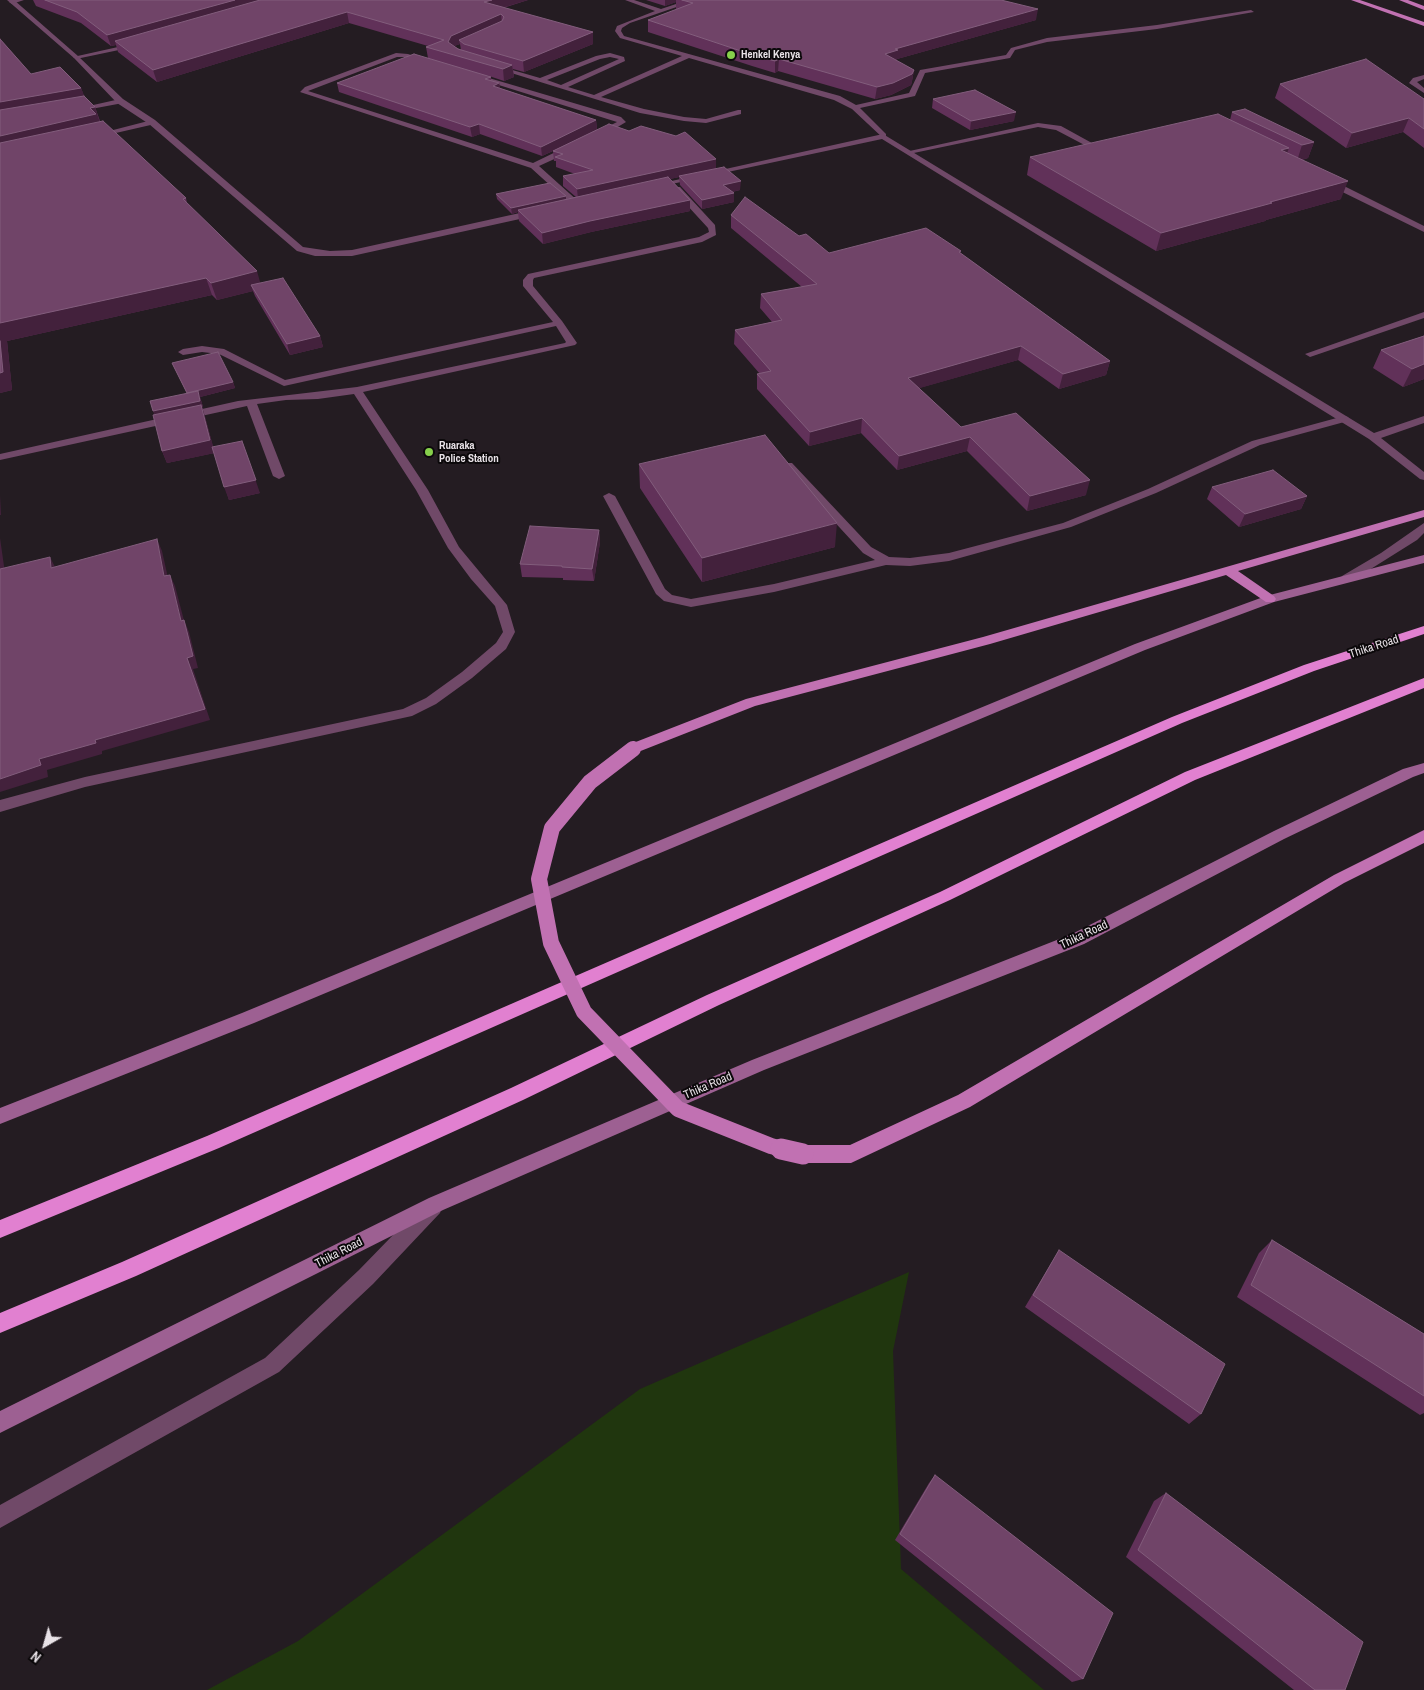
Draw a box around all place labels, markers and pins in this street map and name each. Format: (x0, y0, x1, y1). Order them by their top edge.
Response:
place label: Henkel Kenya (741, 48, 800, 62)
marker: Henkel Kenya (725, 49, 737, 61)
place label: Ruaraka Police Station (439, 439, 499, 465)
marker: Ruaraka Police Station (423, 446, 435, 458)

